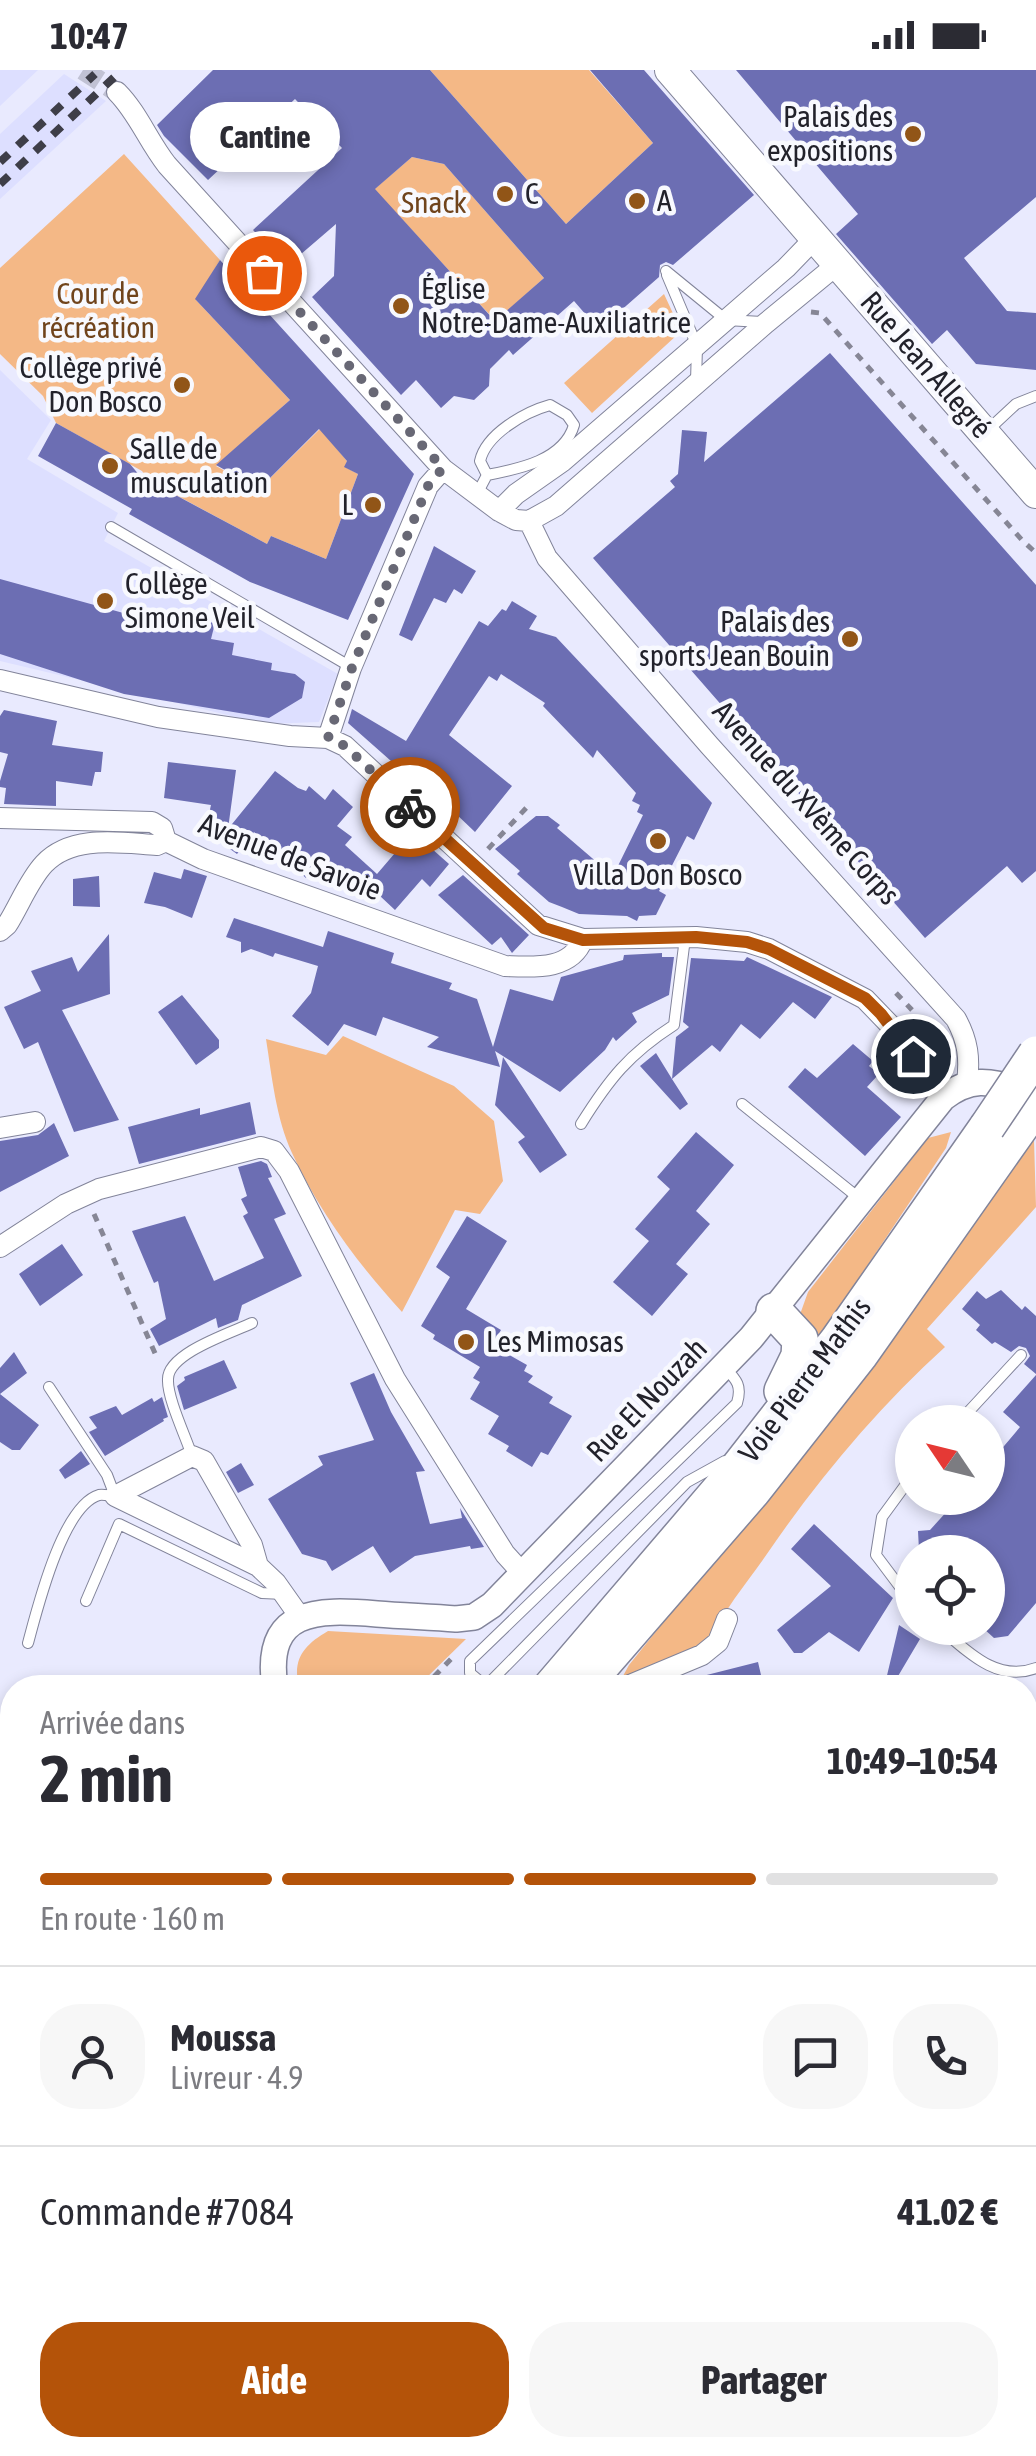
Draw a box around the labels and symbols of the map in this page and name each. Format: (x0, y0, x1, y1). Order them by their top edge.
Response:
place label: Palais des expositions (767, 99, 893, 167)
callout: Cantine (189, 103, 339, 173)
marker: Palais des expositions (902, 123, 924, 145)
place label: C (525, 176, 539, 210)
marker: C (494, 183, 516, 205)
place label: A (657, 183, 672, 217)
park label: Snack (401, 185, 467, 219)
marker: A (626, 190, 648, 212)
pin (222, 231, 307, 316)
place label: Église Notre-Dame-Auxiliatrice (421, 271, 691, 339)
park label: Cour de récréation (41, 276, 155, 344)
street label: Rue Jean Allegré (854, 284, 999, 444)
marker: Église Notre-Dame-Auxiliatrice (390, 295, 412, 317)
place label: Collège privé Don Bosco (20, 350, 162, 418)
marker: Collège privé Don Bosco (171, 374, 193, 396)
place label: Salle de musculation (130, 431, 268, 499)
marker: Salle de musculation (99, 455, 121, 477)
place label: L (341, 487, 353, 521)
marker: L (362, 494, 384, 516)
place label: Collège Simone Veil (125, 566, 255, 634)
marker: Collège Simone Veil (94, 590, 116, 612)
place label: Palais des sports Jean Bouin (639, 604, 830, 672)
marker: Palais des sports Jean Bouin (839, 628, 861, 650)
street label: Avenue du XVème Corps (707, 694, 907, 911)
courier (360, 757, 460, 857)
street label: Avenue de Savoie (194, 806, 386, 906)
marker: Villa Don Bosco (647, 830, 669, 852)
place label: Villa Don Bosco (573, 857, 743, 891)
pin (871, 1014, 956, 1099)
street label: Voie Pierre Mathis (731, 1290, 877, 1468)
place label: Les Mimosas (486, 1324, 624, 1358)
marker: Les Mimosas (455, 1331, 477, 1353)
street label: Rue El Nouzah (579, 1331, 713, 1468)
north arrow (895, 1405, 1005, 1515)

